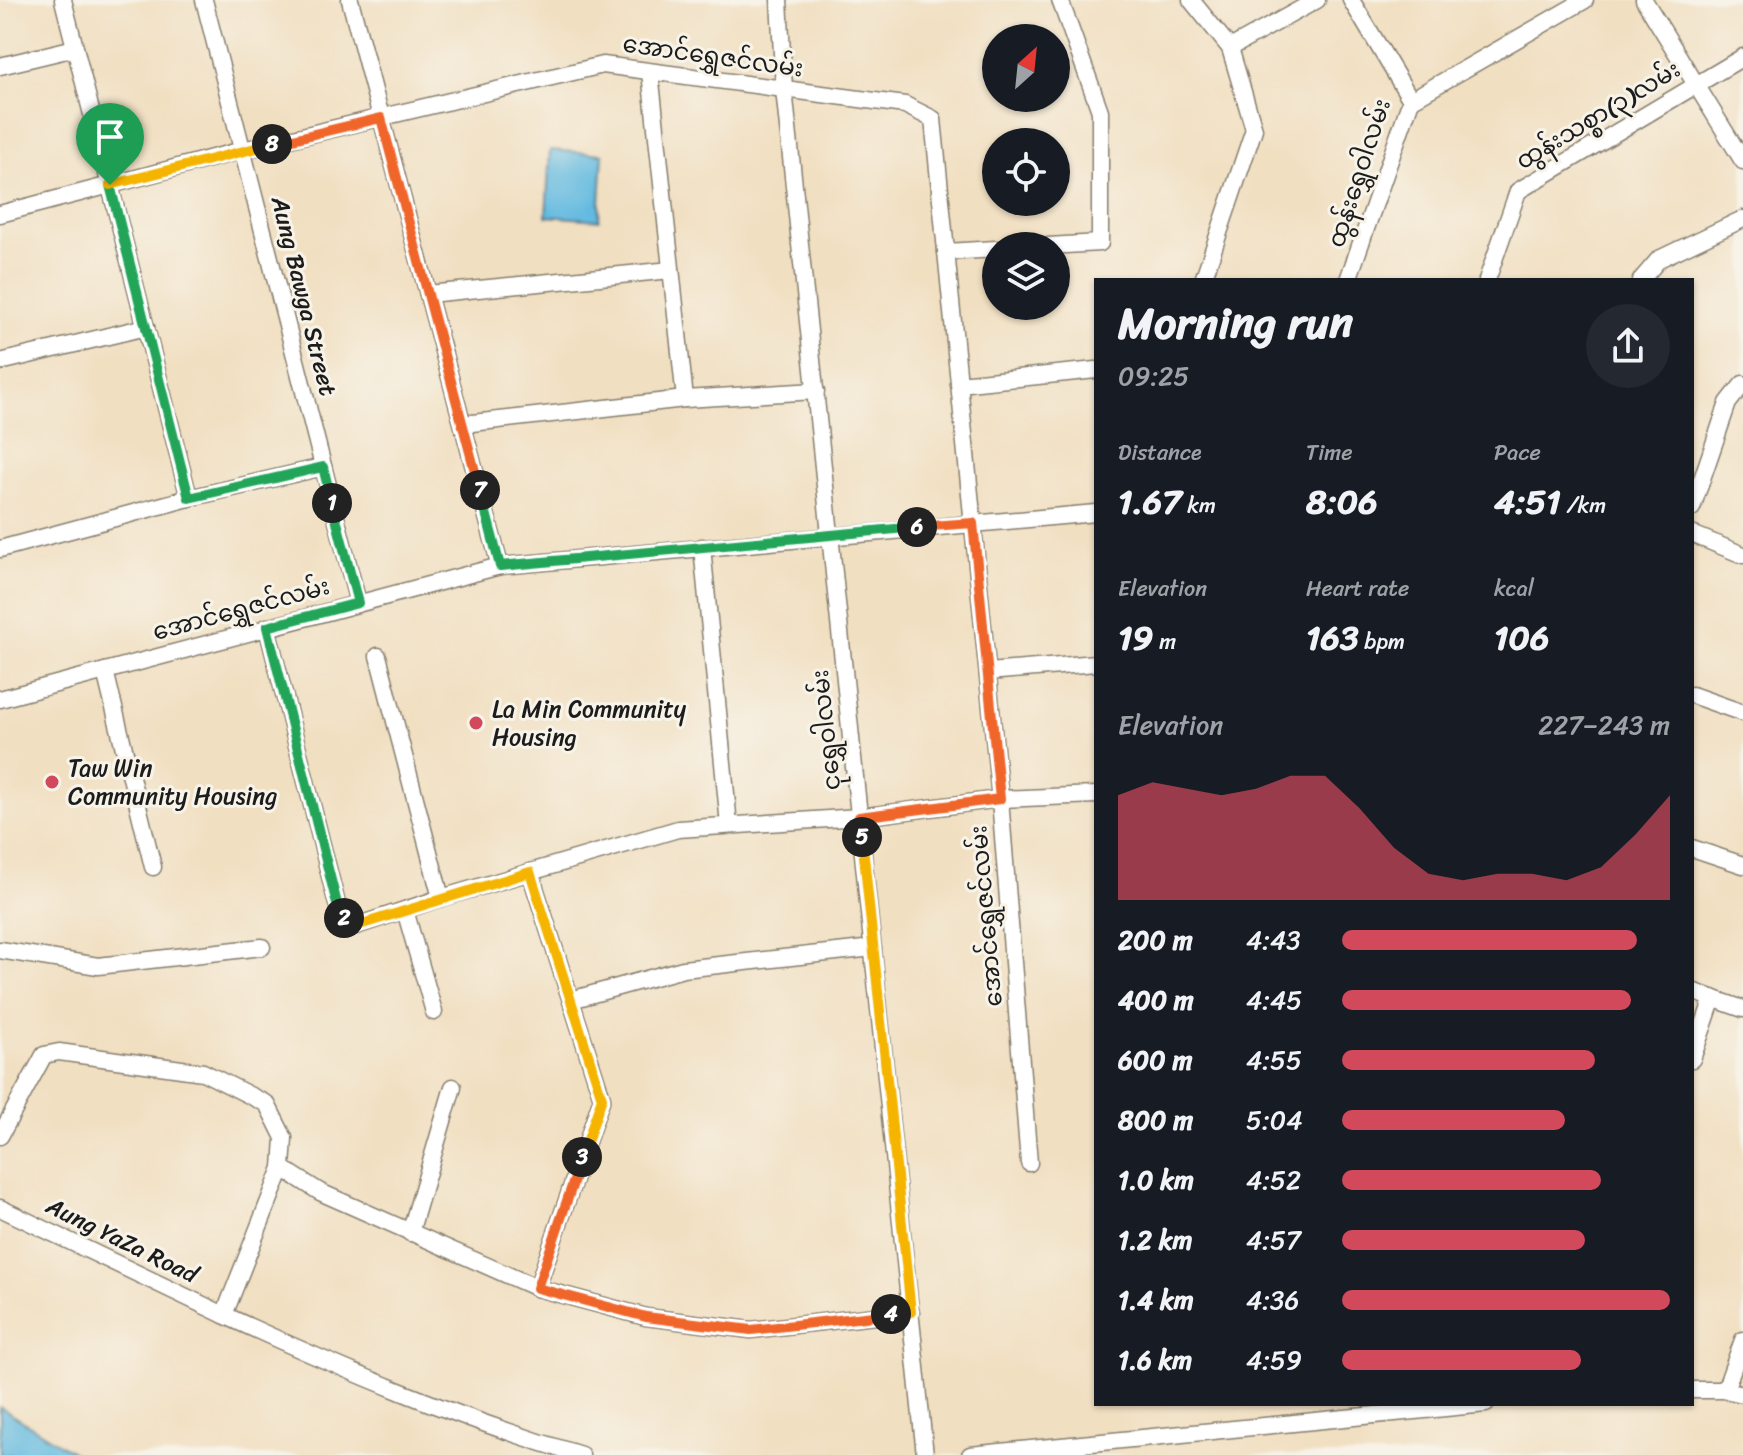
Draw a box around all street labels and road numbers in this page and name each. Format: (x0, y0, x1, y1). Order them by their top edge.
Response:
street label: အောင်ရွှေဇင်လမ်း (620, 23, 806, 89)
street label: ထွန်းသစ္စာ(၃)လမ်း (1507, 49, 1689, 181)
street label: ထွန်းရွှေဝါလမ်း (1315, 93, 1403, 253)
street label: Aung Bawga Street (259, 191, 349, 400)
street label: အောင်ရွှေဇင်လမ်း (148, 565, 334, 653)
street label: ငုရွှေဝါလမ်း (799, 668, 853, 792)
street label: အောင်ရွှေဇင်လမ်း (957, 824, 1015, 1008)
street label: Aung YaZa Road (38, 1185, 207, 1296)

